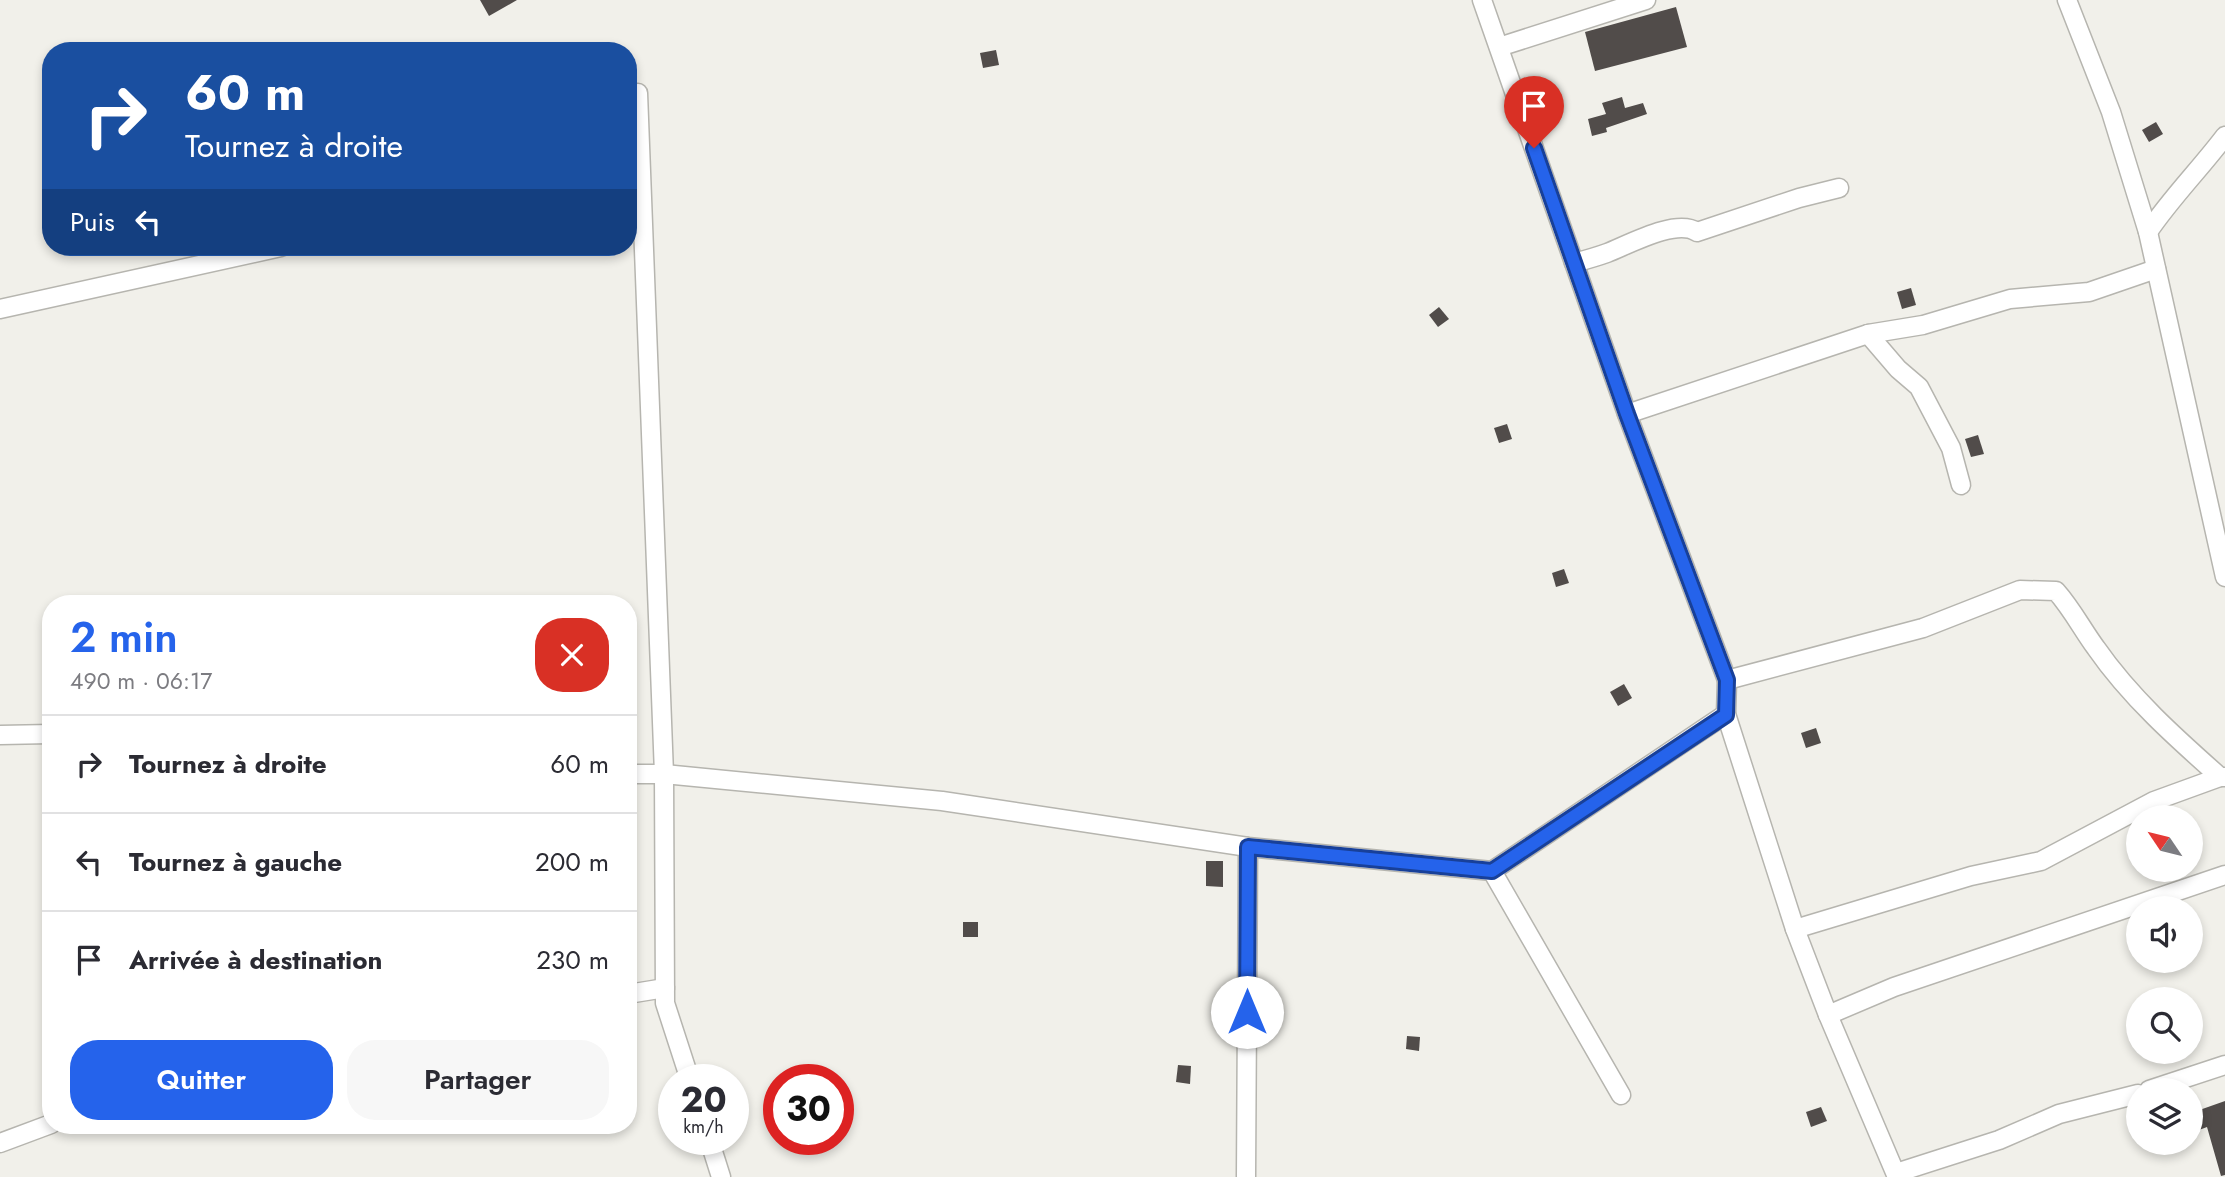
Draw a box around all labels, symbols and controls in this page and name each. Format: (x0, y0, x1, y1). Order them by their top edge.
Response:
text: 60 m (185, 58, 305, 128)
icon: right (70, 70, 161, 161)
pin (1504, 76, 1564, 148)
icon: arrive (1515, 87, 1553, 125)
text: Tournez à droite (185, 123, 403, 169)
text: Puis (70, 203, 115, 241)
icon: left (129, 203, 167, 241)
text: 2 min (70, 607, 178, 668)
button: close (535, 618, 609, 692)
text: 490 m · 06:17 (70, 664, 212, 698)
icon: right (70, 745, 108, 783)
text: Tournez à droite (129, 745, 327, 783)
text: 60 m (550, 745, 609, 783)
north arrow (2126, 805, 2203, 882)
map controls (2126, 805, 2203, 1155)
icon: left (70, 843, 108, 881)
text: Tournez à gauche (129, 843, 342, 881)
text: 200 m (535, 843, 609, 881)
button: sound (2126, 896, 2203, 973)
icon: arrive (70, 941, 108, 979)
text: Arrivée à destination (129, 941, 382, 979)
text: 230 m (536, 941, 609, 979)
position arrow (1210, 975, 1284, 1049)
button: search (2126, 987, 2203, 1064)
button: Quitter (70, 1040, 333, 1120)
button: Partager (347, 1040, 609, 1120)
speed limit sign: 30 (763, 1064, 854, 1155)
text: 20 (680, 1075, 727, 1125)
button: layers (2126, 1078, 2203, 1155)
text: km/h (683, 1114, 724, 1140)

